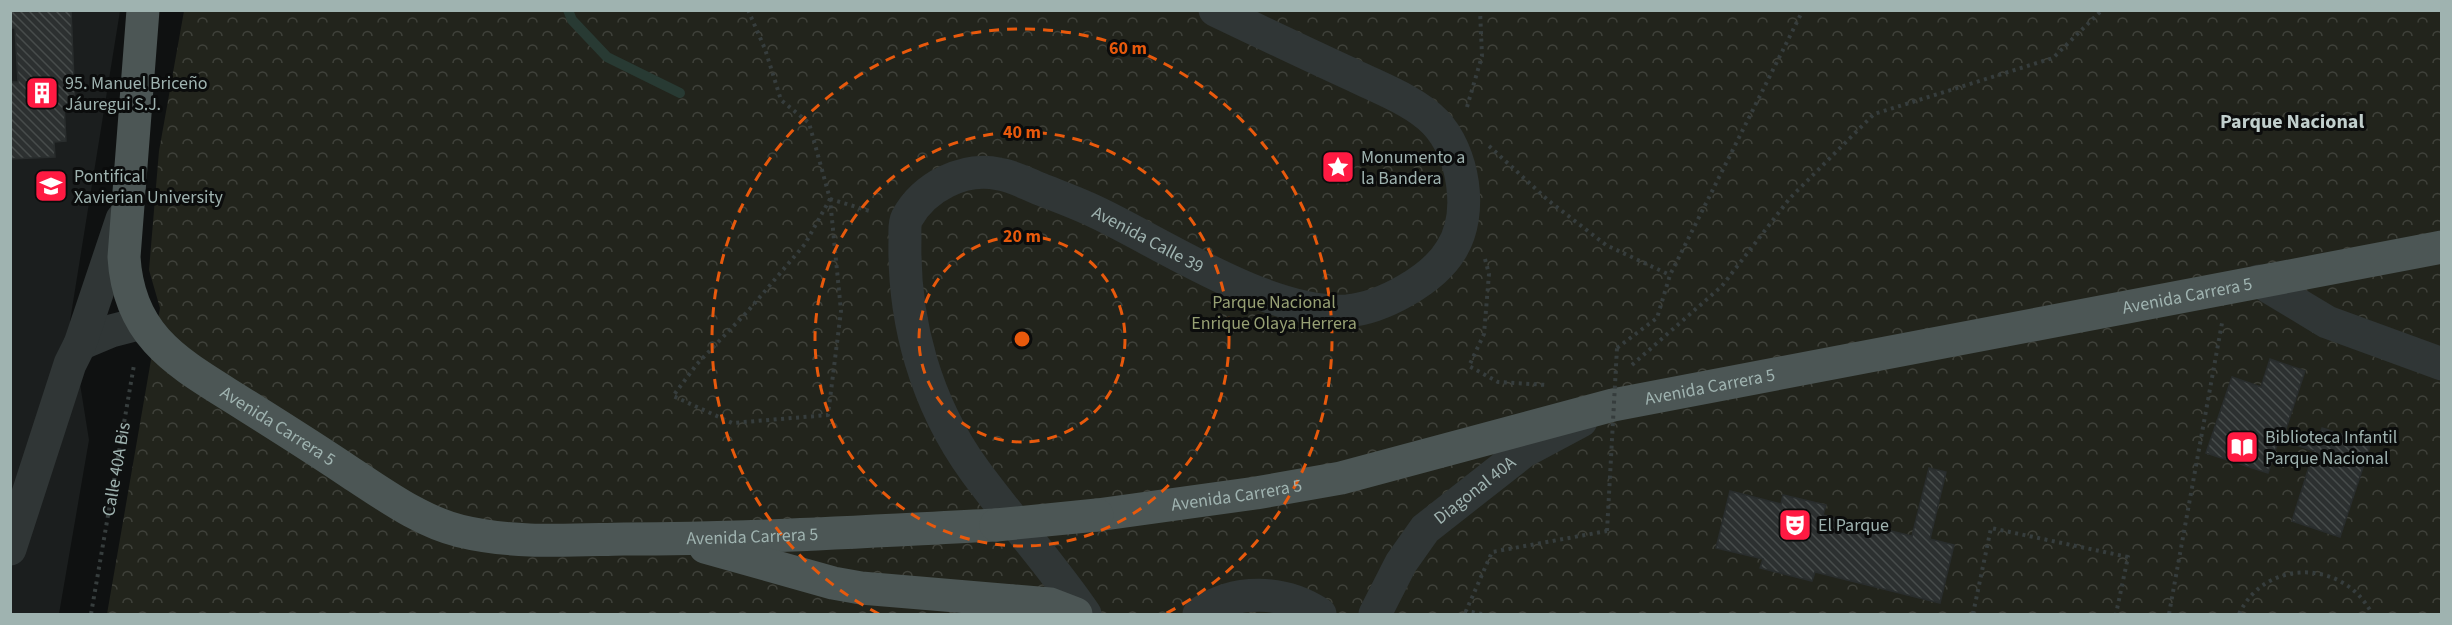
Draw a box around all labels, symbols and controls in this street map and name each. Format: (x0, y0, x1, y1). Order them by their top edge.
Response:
text: 60 m (1109, 36, 1147, 61)
place label: 95. Manuel Briceño Jáuregui S.J. (65, 71, 208, 117)
building icon: 95. Manuel Briceño Jáuregui S.J. (24, 75, 60, 111)
district label: Parque Nacional (2220, 108, 2364, 136)
text: 40 m (1003, 120, 1041, 145)
place label: Monumento a la Bandera (1361, 145, 1465, 191)
place icon: Monumento a la Bandera (1320, 149, 1356, 185)
place label: Pontifical Xavierian University (74, 164, 223, 210)
school or university icon: Pontifical Xavierian University (33, 168, 69, 204)
street label: Avenida Calle 39 (1088, 200, 1208, 279)
text: 20 m (1003, 224, 1041, 249)
street label: Avenida Carrera 5 (2120, 271, 2254, 320)
park label: Parque Nacional Enrique Olaya Herrera (1191, 290, 1357, 336)
centre of rings (1012, 329, 1032, 349)
street label: Avenida Carrera 5 (1643, 362, 1777, 411)
street label: Avenida Carrera 5 (216, 380, 341, 472)
street label: Calle 40A Bis (96, 420, 136, 518)
place label: Biblioteca Infantil Parque Nacional (2265, 425, 2397, 471)
library icon: Biblioteca Infantil Parque Nacional (2224, 429, 2260, 465)
street label: Diagonal 40A (1428, 450, 1521, 530)
street label: Avenida Carrera 5 (1170, 473, 1304, 517)
theatre icon: El Parque (1777, 507, 1813, 543)
place label: El Parque (1818, 513, 1889, 538)
street label: Avenida Carrera 5 (686, 521, 819, 551)

